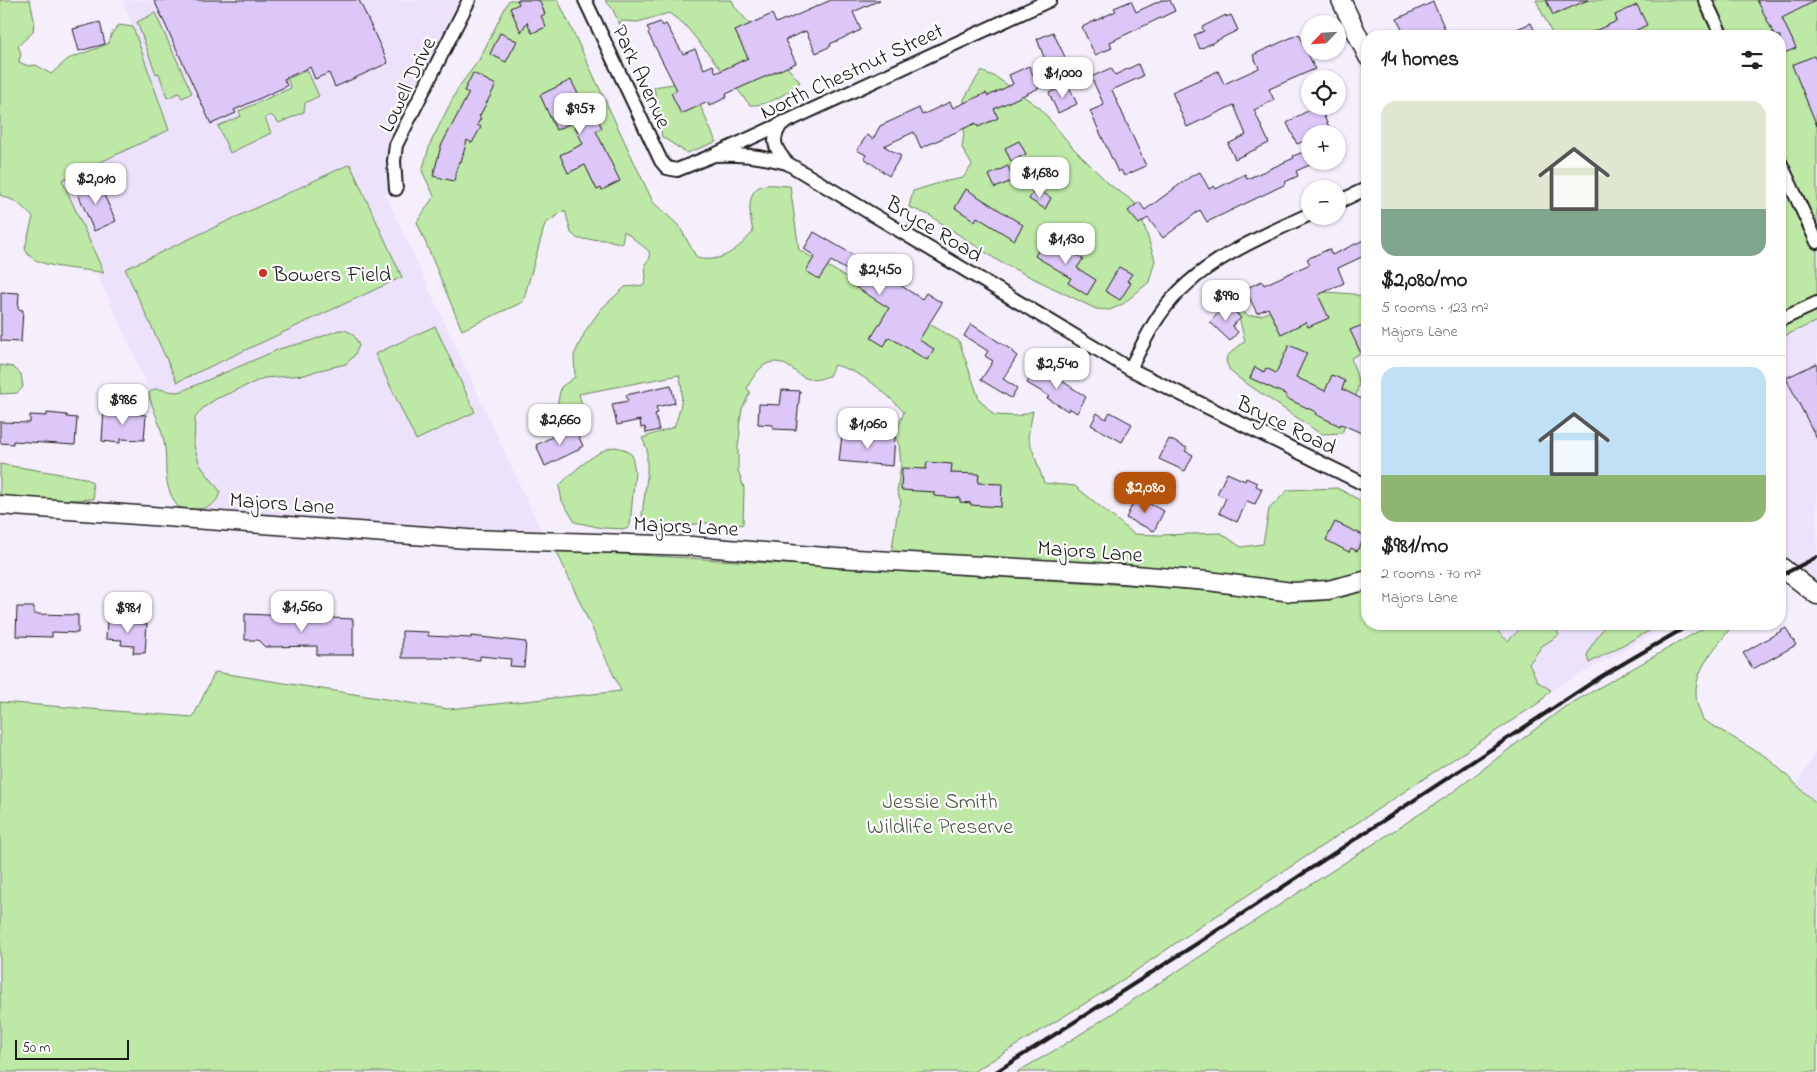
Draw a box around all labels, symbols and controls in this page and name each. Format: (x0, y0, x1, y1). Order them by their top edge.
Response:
north arrow (1301, 15, 1346, 60)
map controls (1301, 15, 1346, 225)
street label: North Chestnut Street (755, 16, 950, 129)
street label: Park Avenue (602, 20, 678, 134)
street label: Lowell Drive (372, 32, 446, 138)
text: 14 homes (1381, 45, 1459, 75)
icon: filters (1738, 46, 1766, 74)
pin: $1,000 (1022, 56, 1104, 99)
text: $1,000 (1044, 61, 1082, 85)
button: locate (1301, 70, 1346, 115)
pin: $957 (550, 92, 610, 135)
text: $957 (565, 97, 595, 121)
button: + (1301, 125, 1346, 170)
icon: home (1529, 134, 1619, 224)
pin: $1,680 (999, 156, 1081, 199)
text: $1,680 (1021, 161, 1059, 185)
pin: $2,010 (55, 162, 137, 205)
text: $2,010 (76, 167, 116, 191)
button: − (1301, 180, 1346, 225)
street label: Bryce Road (878, 189, 988, 273)
pin: $1,130 (1025, 222, 1107, 265)
text: $1,130 (1048, 227, 1084, 251)
pin: $2,450 (839, 254, 921, 296)
text: $2,450 (858, 258, 902, 282)
place label: Bowers Field (272, 260, 391, 292)
text: $2,080/mo (1381, 266, 1468, 296)
marker: Bowers Field (257, 267, 269, 279)
pin: $990 (1196, 280, 1256, 322)
text: $990 (1213, 284, 1239, 308)
text: 5 rooms · 123 m² (1381, 296, 1489, 320)
text: Majors Lane (1381, 320, 1458, 344)
pin: $2,540 (1016, 348, 1098, 390)
text: $2,540 (1035, 352, 1079, 376)
pin: $986 (93, 384, 153, 426)
text: $986 (109, 388, 137, 412)
street label: Bryce Road (1229, 388, 1341, 466)
icon: home (1529, 399, 1619, 489)
pin: $2,660 (519, 404, 601, 446)
text: $2,660 (539, 408, 581, 432)
pin: $1,060 (827, 408, 909, 450)
text: $1,060 (849, 412, 887, 436)
pin: $2,080 (1104, 472, 1186, 514)
text: $2,080 (1125, 476, 1165, 500)
street label: Majors Lane (228, 485, 336, 525)
street label: Majors Lane (632, 509, 739, 547)
text: $981/mo (1381, 532, 1448, 562)
street label: Majors Lane (1036, 533, 1144, 573)
text: 2 rooms · 70 m² (1381, 562, 1481, 586)
text: Majors Lane (1381, 586, 1458, 610)
pin: $1,560 (261, 590, 343, 633)
pin: $981 (98, 592, 158, 634)
text: $1,560 (282, 595, 322, 619)
text: $981 (115, 596, 141, 620)
park label: Jessie Smith Wildlife Preserve (867, 787, 1013, 844)
scale bar (15, 1037, 129, 1060)
text: 50 m (22, 1038, 50, 1059)

